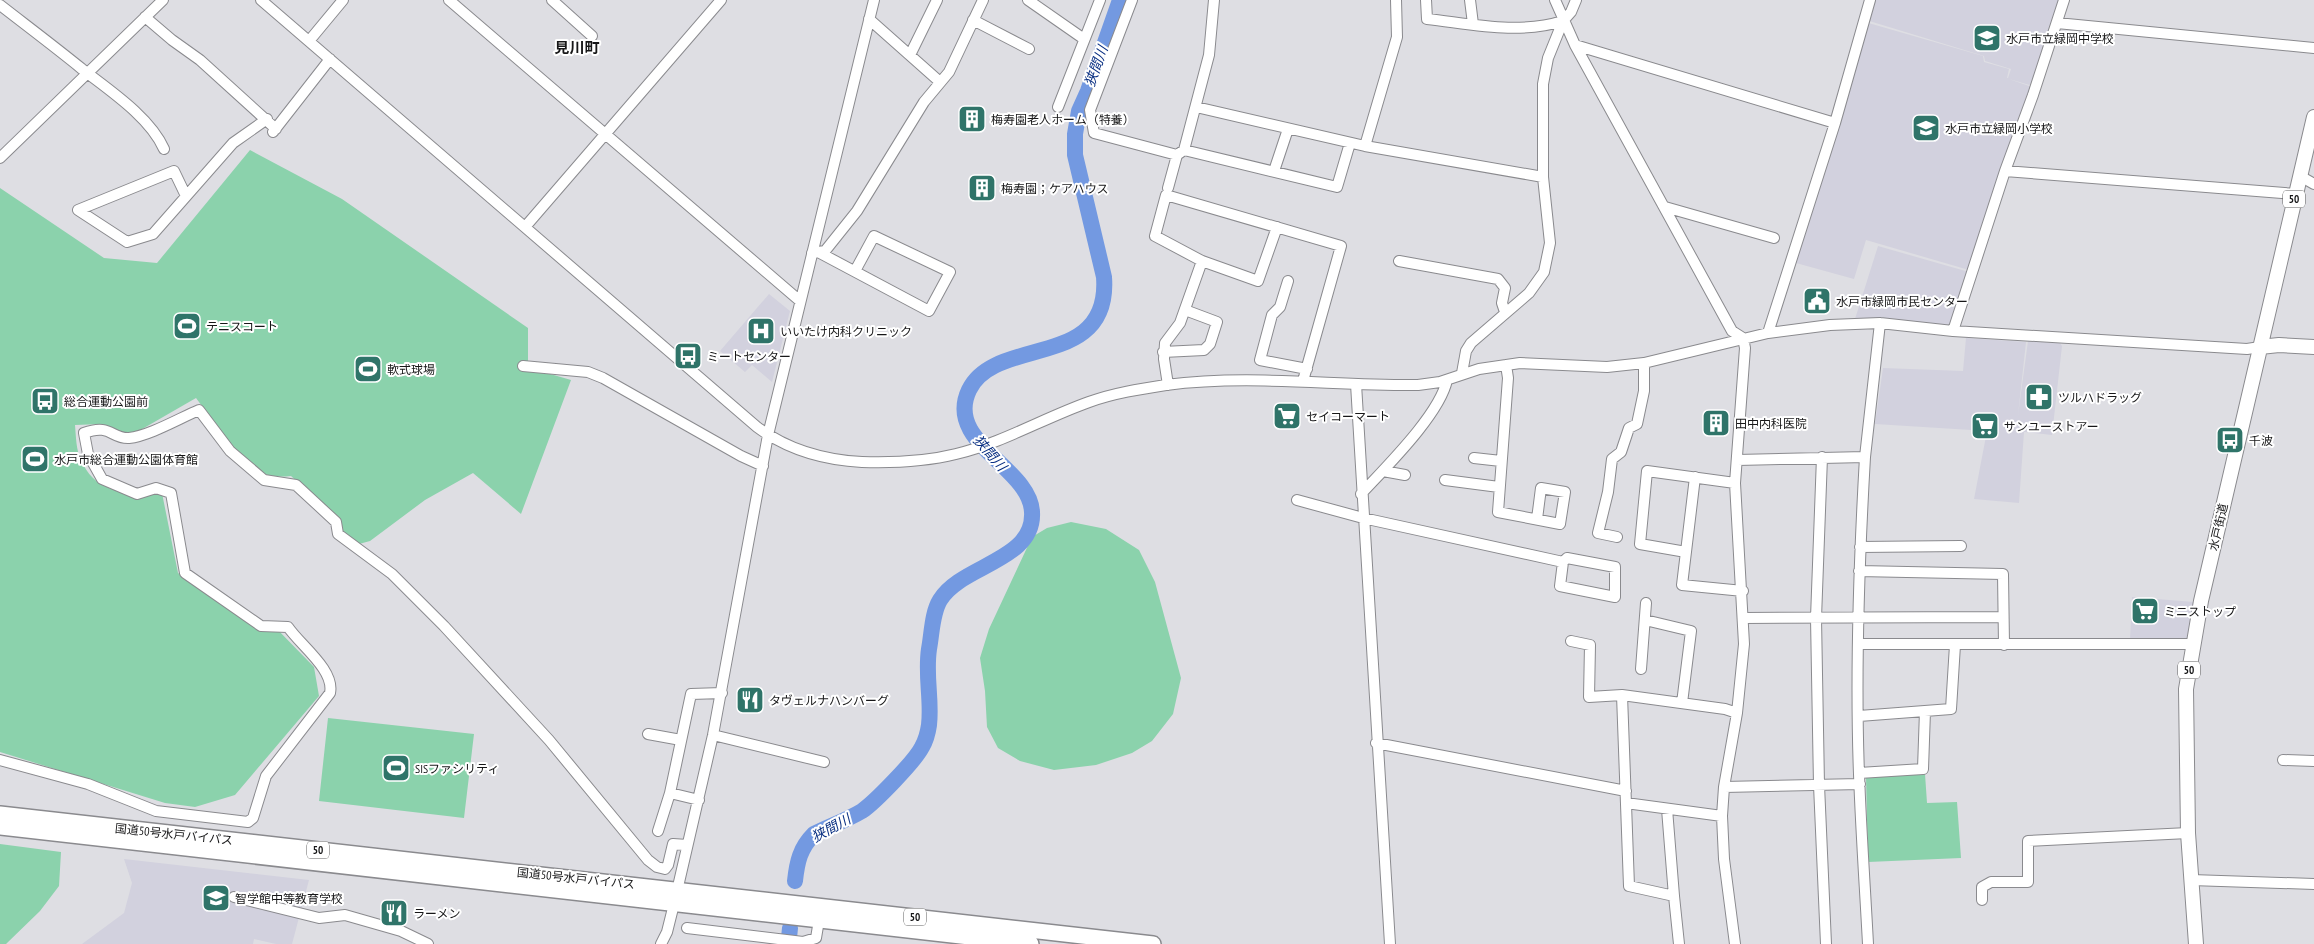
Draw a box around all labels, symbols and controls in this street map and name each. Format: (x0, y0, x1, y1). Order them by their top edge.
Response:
school or university icon: 水戸市立緑岡中学校 (1972, 23, 2002, 53)
place label: 水戸市立緑岡中学校 (2006, 31, 2114, 46)
district label: 見川町 (554, 38, 600, 57)
water label: 狭間川 (1080, 41, 1112, 89)
building icon: 梅寿園老人ホーム（特養） (957, 104, 987, 134)
place label: 梅寿園老人ホーム（特養） (991, 112, 1135, 127)
school or university icon: 水戸市立緑岡小学校 (1911, 113, 1941, 143)
place label: 水戸市立緑岡小学校 (1945, 121, 2053, 136)
building icon: 梅寿園；ケアハウス (967, 173, 997, 203)
place label: 梅寿園；ケアハウス (1001, 181, 1109, 196)
road number: 50 (2283, 190, 2305, 208)
public building icon: 水戸市緑岡市民センター (1802, 286, 1832, 316)
place label: 水戸市緑岡市民センター (1836, 294, 1968, 309)
sports icon: テニスコート (172, 311, 202, 341)
hospital icon: いいたけ内科クリニック (746, 316, 776, 346)
place label: テニスコート (206, 319, 278, 334)
place label: いいたけ内科クリニック (780, 324, 912, 339)
bus stop icon: ミートセンター (673, 341, 703, 371)
place label: ミートセンター (707, 349, 791, 364)
sports icon: 軟式球場 (353, 354, 383, 384)
place label: 軟式球場 (387, 362, 435, 377)
pharmacy icon: ツルハドラッグ (2024, 382, 2054, 412)
bus stop icon: 総合運動公園前 (30, 386, 60, 416)
place label: ツルハドラッグ (2058, 390, 2142, 405)
place label: 総合運動公園前 (64, 394, 148, 409)
supermarket icon: セイコーマート (1272, 401, 1302, 431)
building icon: 田中内科医院 (1701, 408, 1731, 438)
place label: セイコーマート (1306, 409, 1390, 424)
supermarket icon: サンユーストアー (1970, 411, 2000, 441)
place label: 田中内科医院 (1735, 416, 1807, 431)
place label: サンユーストアー (2004, 419, 2099, 434)
bus stop icon: 千波 (2215, 425, 2245, 455)
water label: 狭間川 (969, 431, 1012, 476)
place label: 千波 (2249, 433, 2273, 448)
sports icon: 水戸市総合運動公園体育館 (20, 444, 50, 474)
place label: 水戸市総合運動公園体育館 (54, 452, 198, 467)
street label: 水戸街道 (2205, 502, 2231, 552)
supermarket icon: ミニストップ (2130, 596, 2160, 626)
place label: ミニストップ (2164, 604, 2236, 619)
road number: 50 (2178, 662, 2200, 678)
restaurant icon: タヴェルナハンバーグ (735, 685, 765, 715)
place label: タヴェルナハンバーグ (769, 693, 889, 708)
sports icon: SISファシリティ (381, 753, 411, 783)
place label: SISファシリティ (415, 761, 499, 776)
water label: 狭間川 (808, 809, 855, 846)
street label: 国道50号水戸バイパス (114, 820, 234, 848)
road number: 50 (307, 842, 329, 858)
street label: 国道50号水戸バイパス (516, 864, 636, 892)
school or university icon: 智学館中等教育学校 (201, 883, 231, 913)
place label: 智学館中等教育学校 (235, 891, 343, 906)
restaurant icon: ラーメン (379, 898, 409, 928)
place label: ラーメン (413, 906, 461, 921)
road number: 50 (904, 909, 926, 926)

